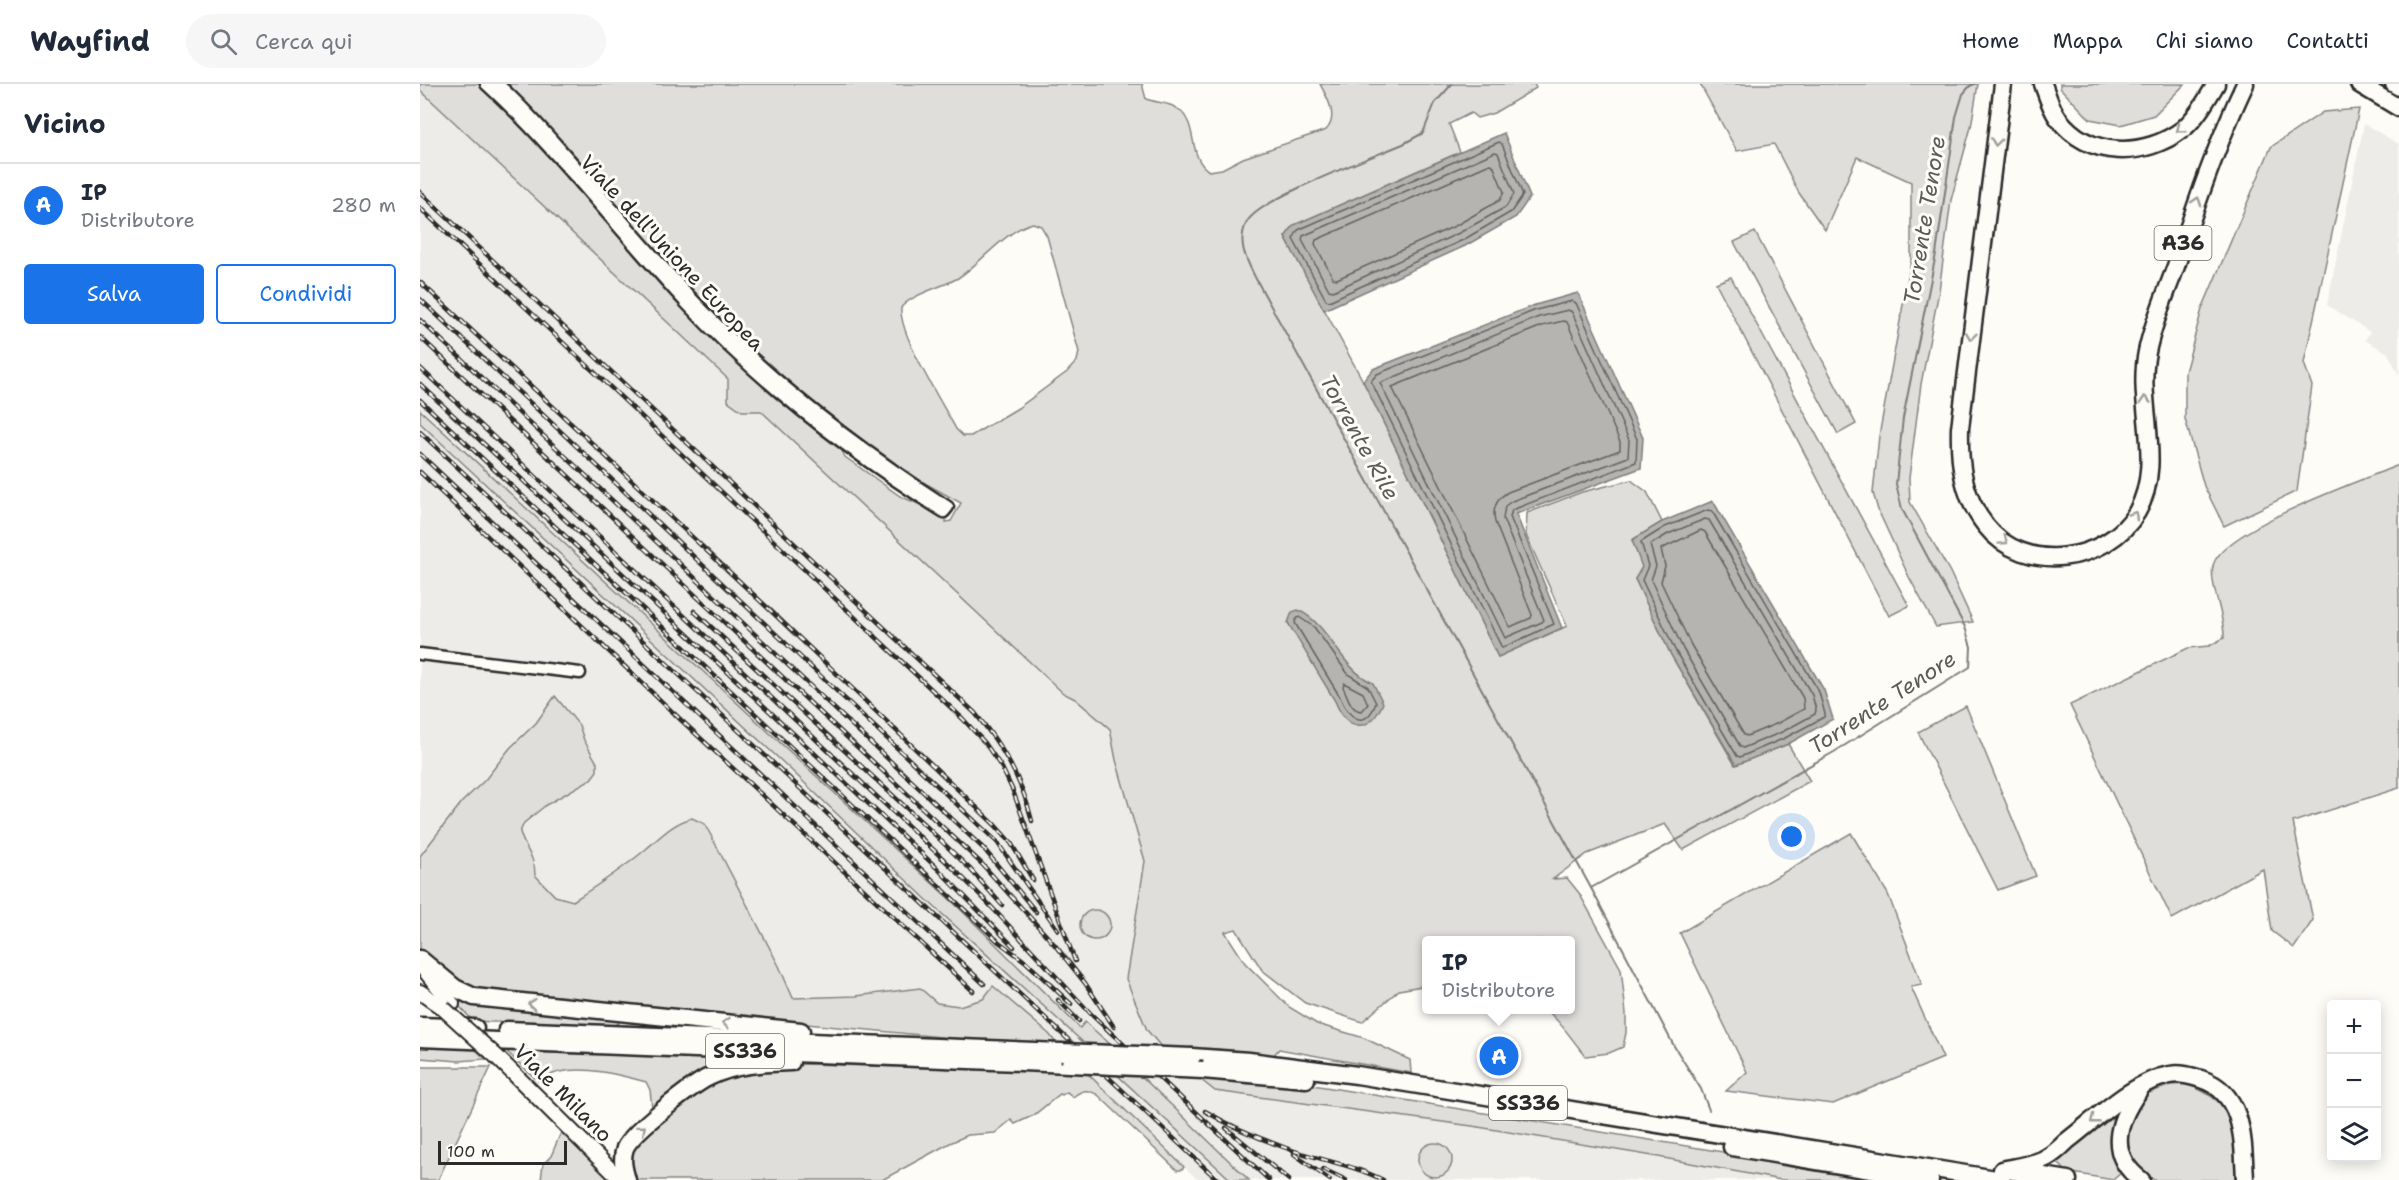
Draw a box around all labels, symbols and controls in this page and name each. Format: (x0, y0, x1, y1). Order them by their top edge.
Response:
search box (186, 14, 606, 68)
text: Wayfind (30, 22, 150, 60)
icon: search (207, 25, 240, 58)
text: Cerca qui (255, 27, 353, 56)
text: Home (1962, 27, 2020, 55)
text: Mappa (2053, 27, 2123, 55)
text: Chi siamo (2156, 27, 2253, 55)
text: Contatti (2286, 27, 2369, 55)
text: Vicino (24, 106, 106, 141)
one-way arrow (2176, 122, 2187, 133)
water label: Torrente Tenore (1897, 134, 1952, 306)
one-way arrow (1990, 137, 2002, 147)
street label: Viale dell'Unione Europea (574, 149, 770, 357)
text: IP (81, 178, 107, 207)
text: A (36, 192, 51, 218)
text: 280 m (331, 192, 396, 218)
one-way arrow (2190, 196, 2202, 207)
text: Distributore (81, 207, 195, 233)
road number: A36 (2154, 226, 2212, 260)
button: Salva (24, 264, 204, 324)
button: Condividi (216, 264, 396, 324)
one-way arrow (1966, 331, 1978, 340)
water label: Torrente Rile (1313, 369, 1406, 505)
one-way arrow (2139, 395, 2152, 404)
one-way arrow (2127, 511, 2139, 521)
one-way arrow (1997, 534, 2008, 545)
water label: Torrente Tenore (1803, 644, 1961, 761)
your location (1777, 822, 1806, 851)
popup (1422, 936, 1575, 1014)
text: IP (1442, 948, 1468, 977)
text: Distributore (1442, 977, 1555, 1003)
one-way arrow (527, 998, 536, 1011)
map controls (2327, 1000, 2381, 1162)
button: + (2327, 1000, 2381, 1054)
one-way arrow (721, 1017, 730, 1030)
road number: SS336 (706, 1034, 784, 1068)
pin: A (1480, 1034, 1518, 1078)
street label: Viale Milano (508, 1038, 618, 1148)
button: − (2327, 1054, 2381, 1108)
road number: SS336 (1489, 1086, 1567, 1120)
button: layers (2327, 1108, 2381, 1162)
one-way arrow (2090, 1113, 2101, 1124)
one-way arrow (635, 1125, 646, 1136)
scale bar (438, 1138, 567, 1166)
text: 100 m (447, 1141, 495, 1162)

